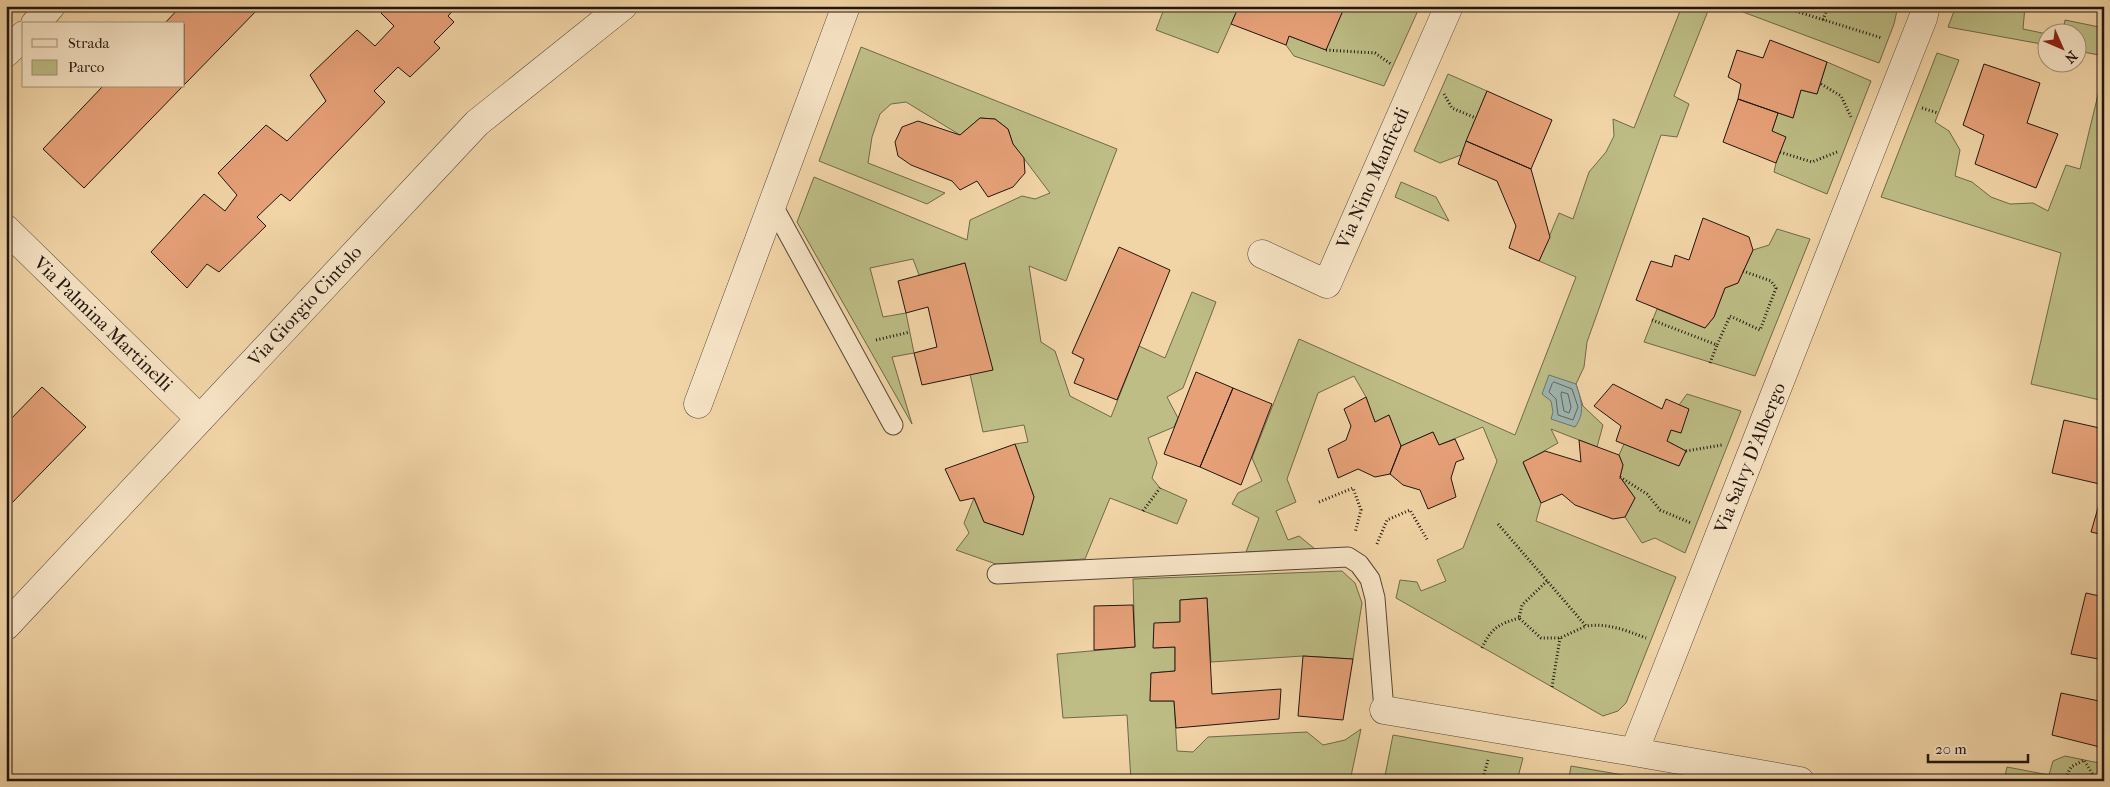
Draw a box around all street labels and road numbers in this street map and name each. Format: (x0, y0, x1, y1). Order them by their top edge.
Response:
street label: Via Nino Manfredi (1332, 104, 1414, 253)
street label: Via Giorgio Cintolo (243, 241, 367, 372)
street label: Via Palmina Martinelli (28, 251, 177, 396)
street label: Via Salvy D'Albergo (1709, 379, 1790, 537)

